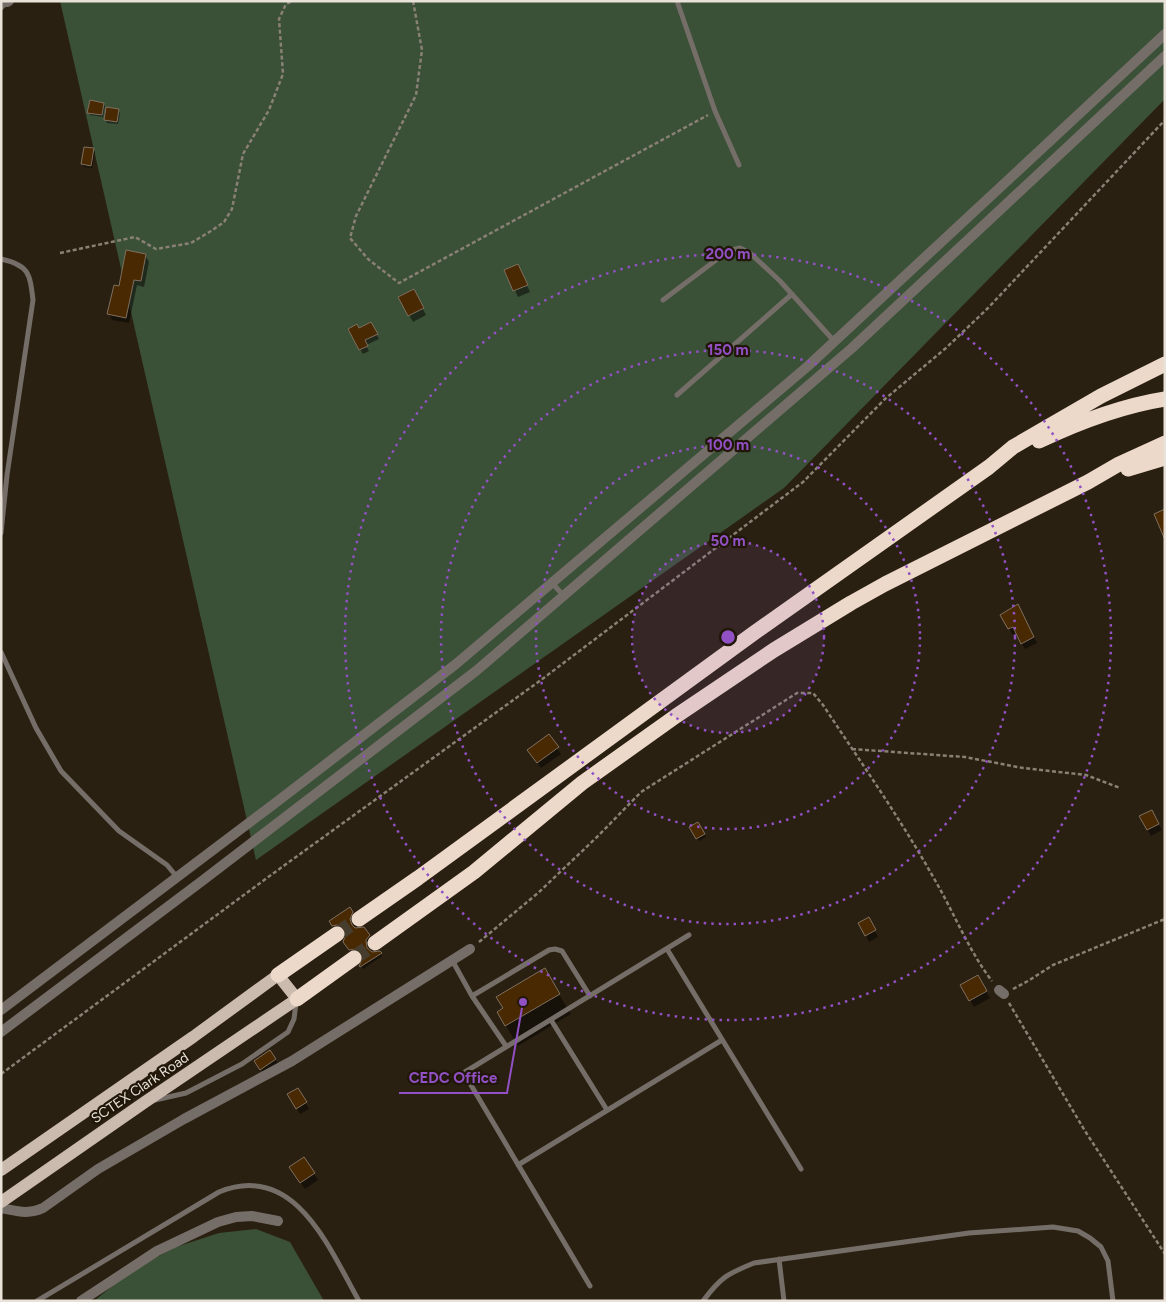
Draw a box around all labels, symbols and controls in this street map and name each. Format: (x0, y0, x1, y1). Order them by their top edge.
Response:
text: 200 m (706, 245, 750, 263)
text: 150 m (707, 341, 749, 359)
text: 100 m (707, 436, 749, 454)
text: 50 m (710, 532, 746, 550)
centre of rings (719, 628, 737, 646)
street label: SCTEX Clark Road (88, 1049, 192, 1127)
callout: CEDC Office (399, 1063, 507, 1093)
text: CEDC Office (409, 1069, 498, 1087)

